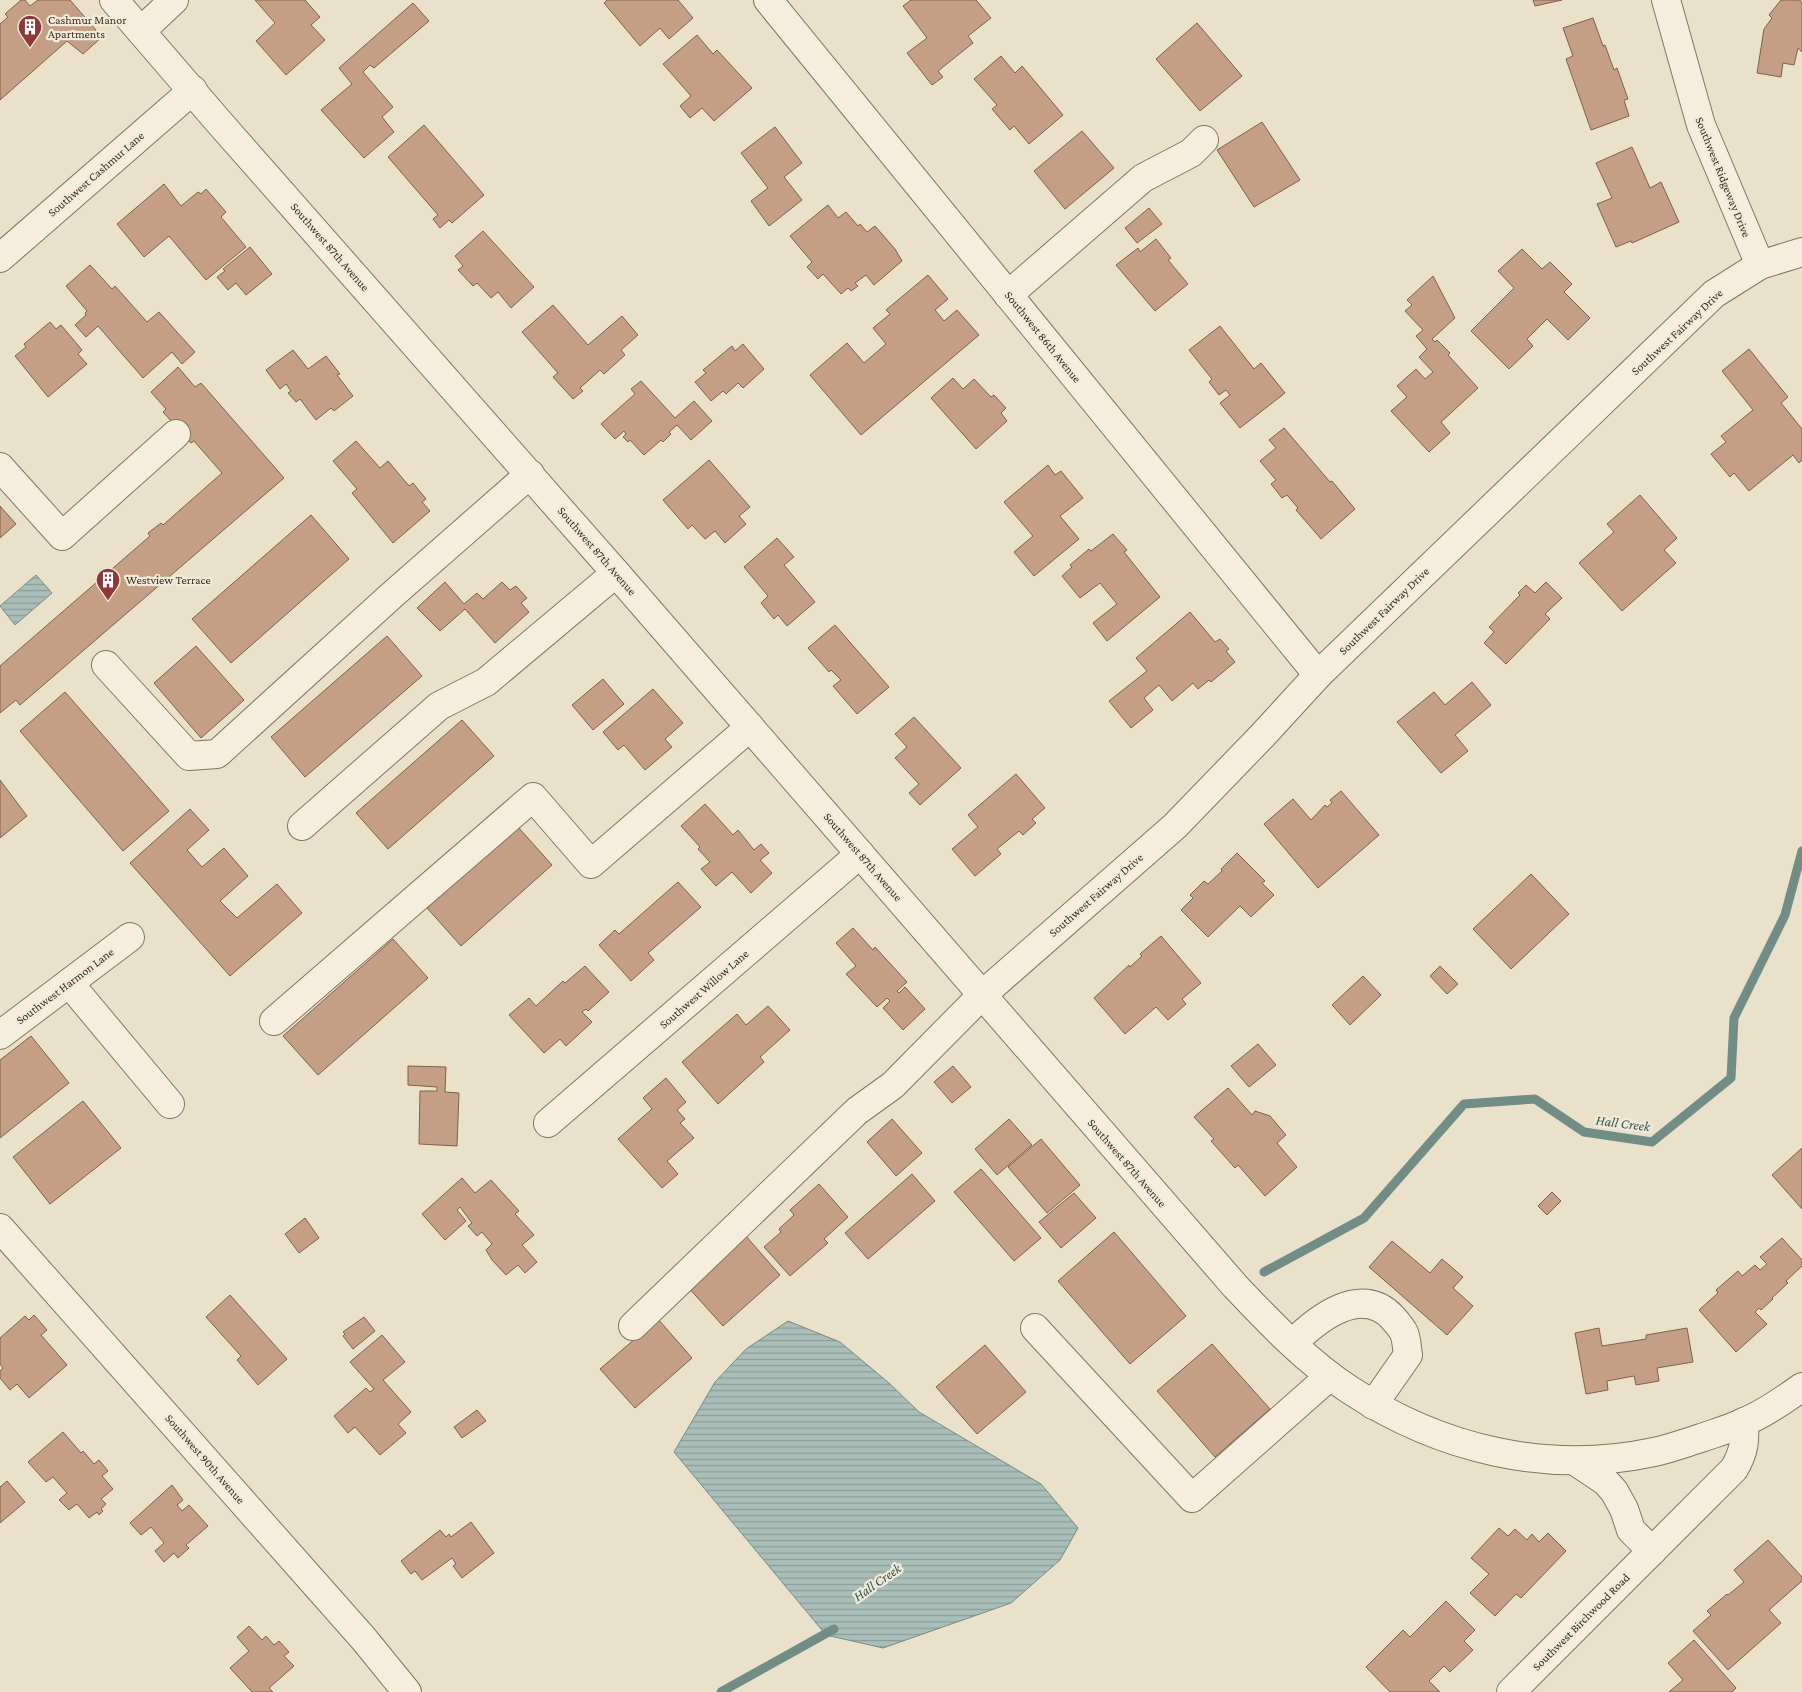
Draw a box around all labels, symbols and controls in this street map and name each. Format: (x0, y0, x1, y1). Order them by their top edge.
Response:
place label: Cashmur Manor Apartments (48, 13, 127, 41)
building icon: Cashmur Manor Apartments (17, 14, 43, 48)
street label: Southwest Ridgeway Drive (1692, 115, 1754, 239)
street label: Southwest Cashmur Lane (45, 128, 147, 220)
street label: Southwest 87th Avenue (288, 200, 372, 294)
street label: Southwest Fairway Drive (1628, 286, 1726, 378)
street label: Southwest 86th Avenue (1002, 288, 1084, 386)
street label: Southwest 87th Avenue (555, 504, 639, 598)
street label: Southwest Fairway Drive (1336, 564, 1432, 658)
building icon: Westview Terrace (95, 567, 121, 601)
place label: Westview Terrace (126, 573, 211, 587)
street label: Southwest 87th Avenue (821, 810, 905, 904)
street label: Southwest Fairway Drive (1046, 850, 1146, 940)
street label: Southwest Harmon Lane (13, 945, 117, 1027)
street label: Southwest Willow Lane (656, 946, 752, 1032)
water label: Hall Creek (1595, 1112, 1652, 1134)
street label: Southwest 87th Avenue (1085, 1116, 1169, 1210)
street label: Southwest 90th Avenue (162, 1411, 248, 1507)
water label: Hall Creek (850, 1559, 905, 1604)
street label: Southwest Birchwood Road (1529, 1570, 1633, 1674)

